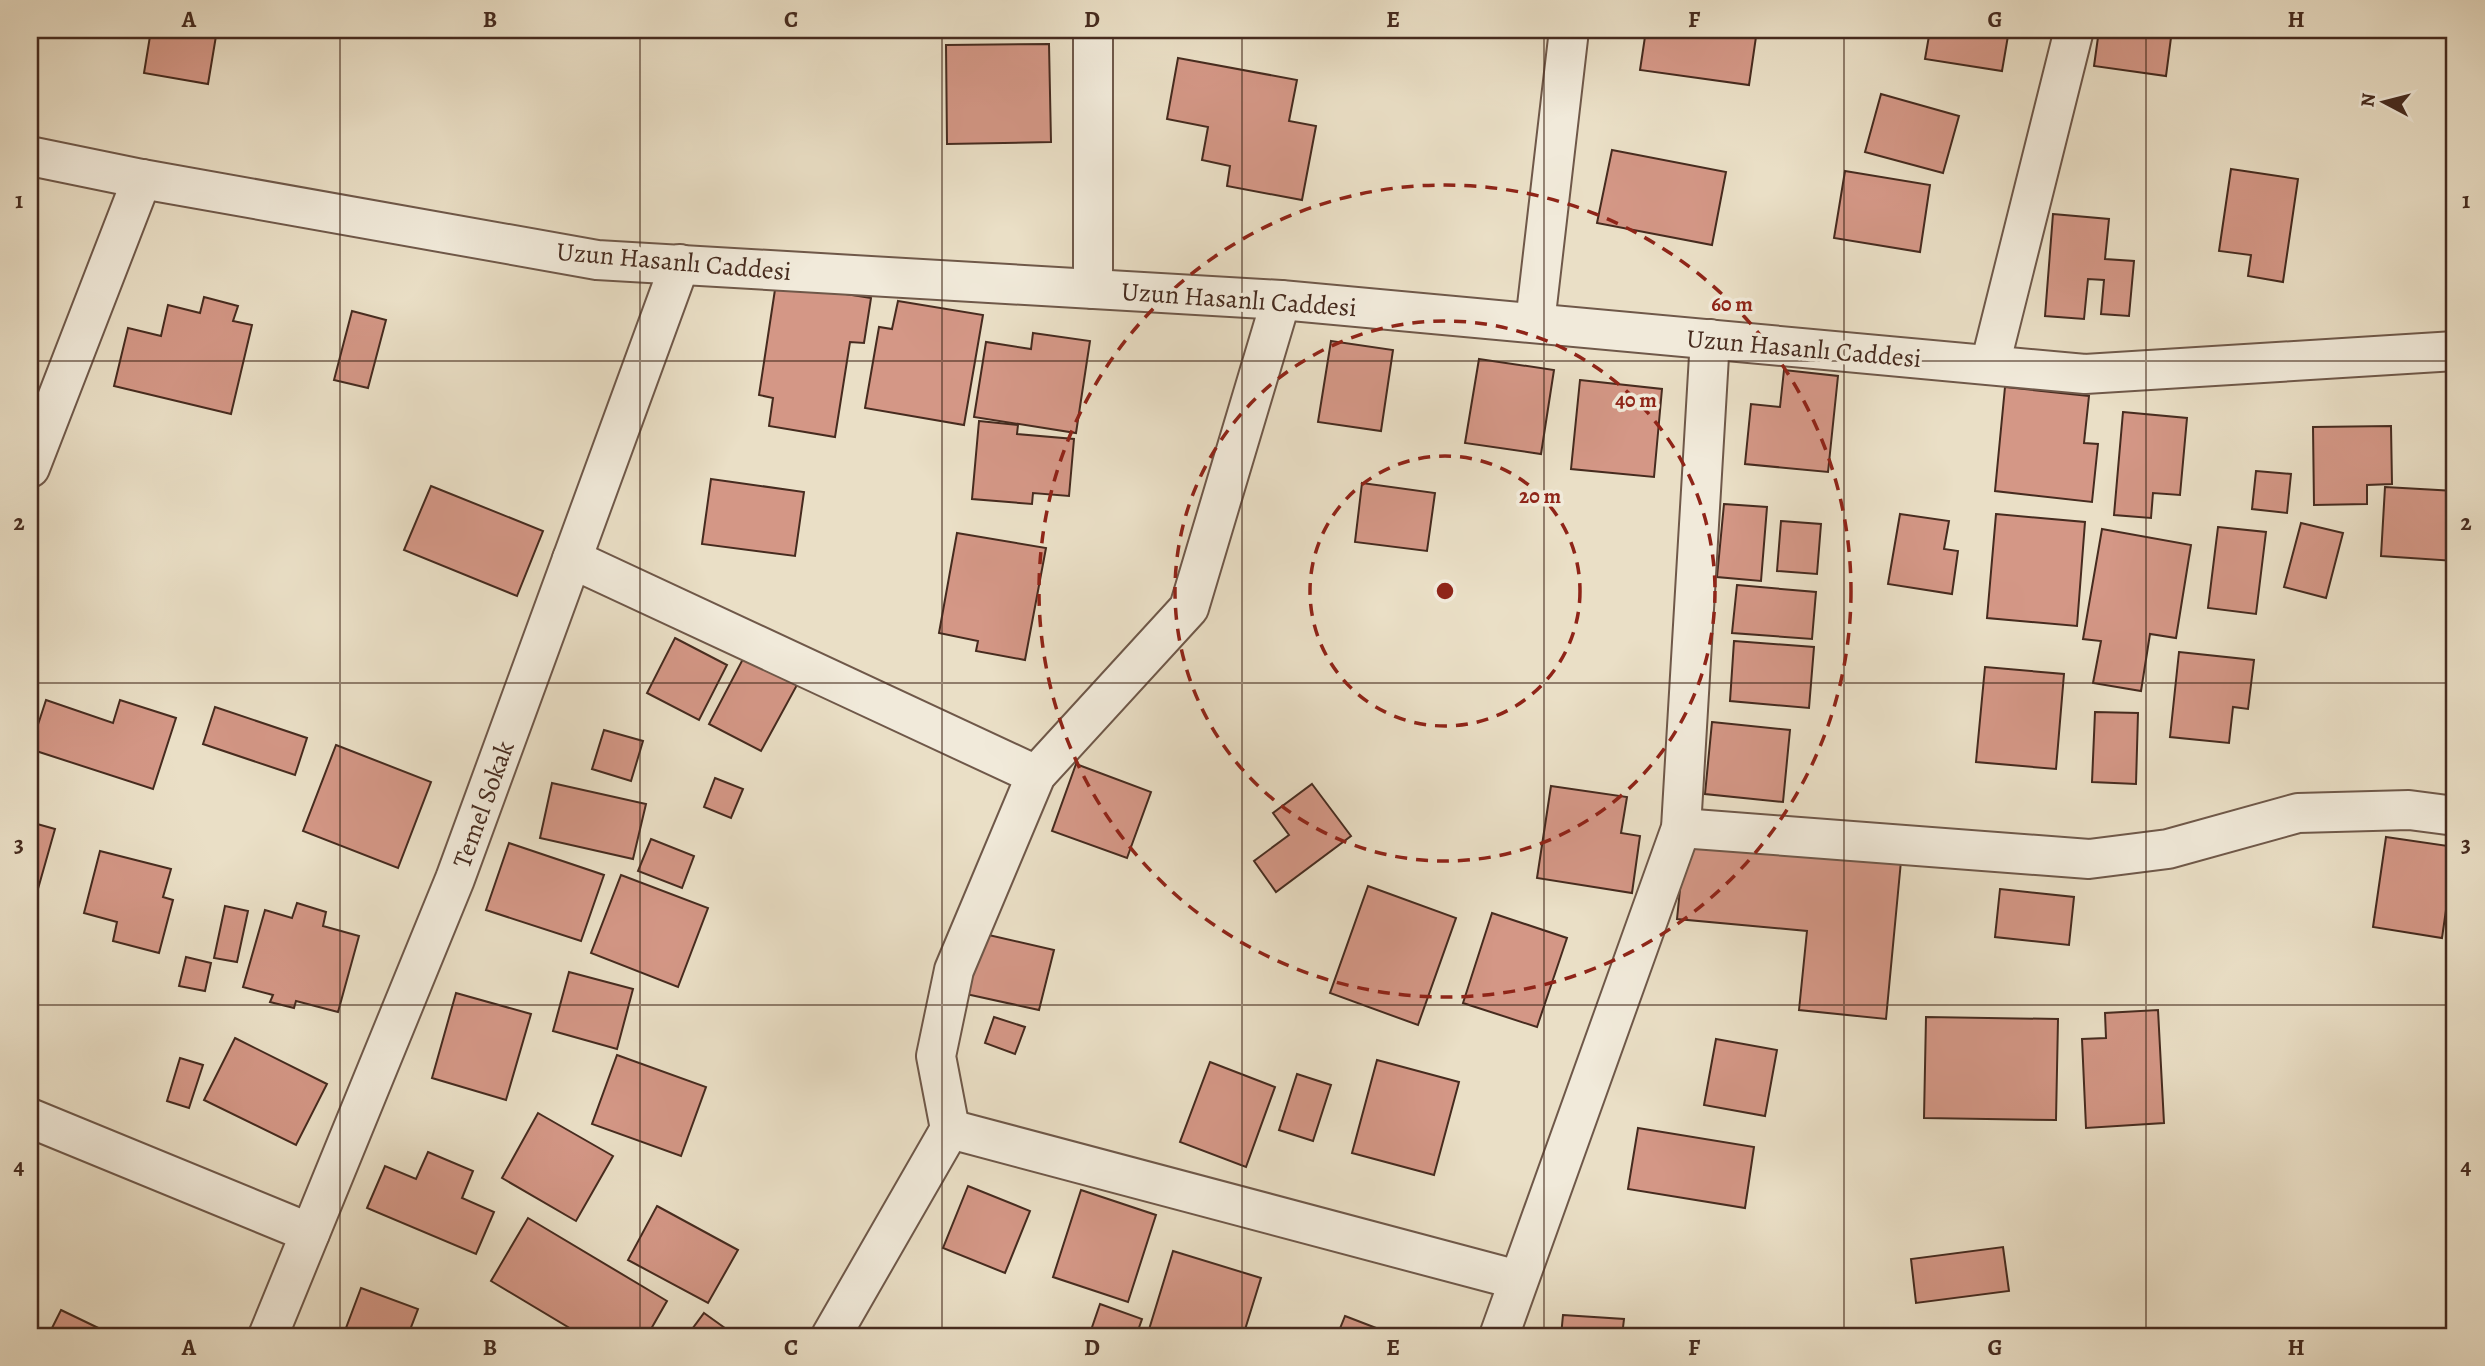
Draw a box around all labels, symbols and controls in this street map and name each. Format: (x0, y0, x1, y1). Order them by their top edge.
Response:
text: A (181, 4, 197, 35)
text: B (483, 4, 497, 35)
text: C (784, 4, 798, 35)
text: D (1084, 4, 1100, 35)
text: E (1386, 4, 1400, 35)
text: F (1688, 4, 1701, 35)
text: G (1987, 4, 2003, 35)
text: H (2287, 4, 2305, 35)
north arrow (2348, 66, 2418, 136)
text: N (2354, 91, 2382, 109)
text: 1 (15, 185, 23, 216)
text: 1 (2462, 185, 2470, 216)
street label: Uzun Hasanlı Caddesi (555, 234, 793, 289)
street label: Uzun Hasanlı Caddesi (1120, 274, 1358, 325)
text: 60 m (1711, 290, 1753, 318)
street label: Uzun Hasanlı Caddesi (1685, 321, 1923, 376)
text: 40 m (1615, 386, 1657, 414)
text: 20 m (1519, 482, 1561, 510)
text: 2 (13, 507, 25, 538)
text: 2 (2460, 507, 2472, 538)
centre of rings (1433, 579, 1457, 603)
street label: Temel Sokak (444, 736, 523, 873)
text: 3 (14, 829, 24, 860)
text: 3 (2461, 829, 2471, 860)
text: 4 (14, 1151, 25, 1182)
text: 4 (2461, 1151, 2472, 1182)
text: A (181, 1332, 197, 1363)
text: B (483, 1332, 497, 1363)
text: C (784, 1332, 798, 1363)
text: D (1084, 1332, 1100, 1363)
text: E (1386, 1332, 1400, 1363)
text: F (1688, 1332, 1701, 1363)
text: G (1987, 1332, 2003, 1363)
text: H (2287, 1332, 2305, 1363)

